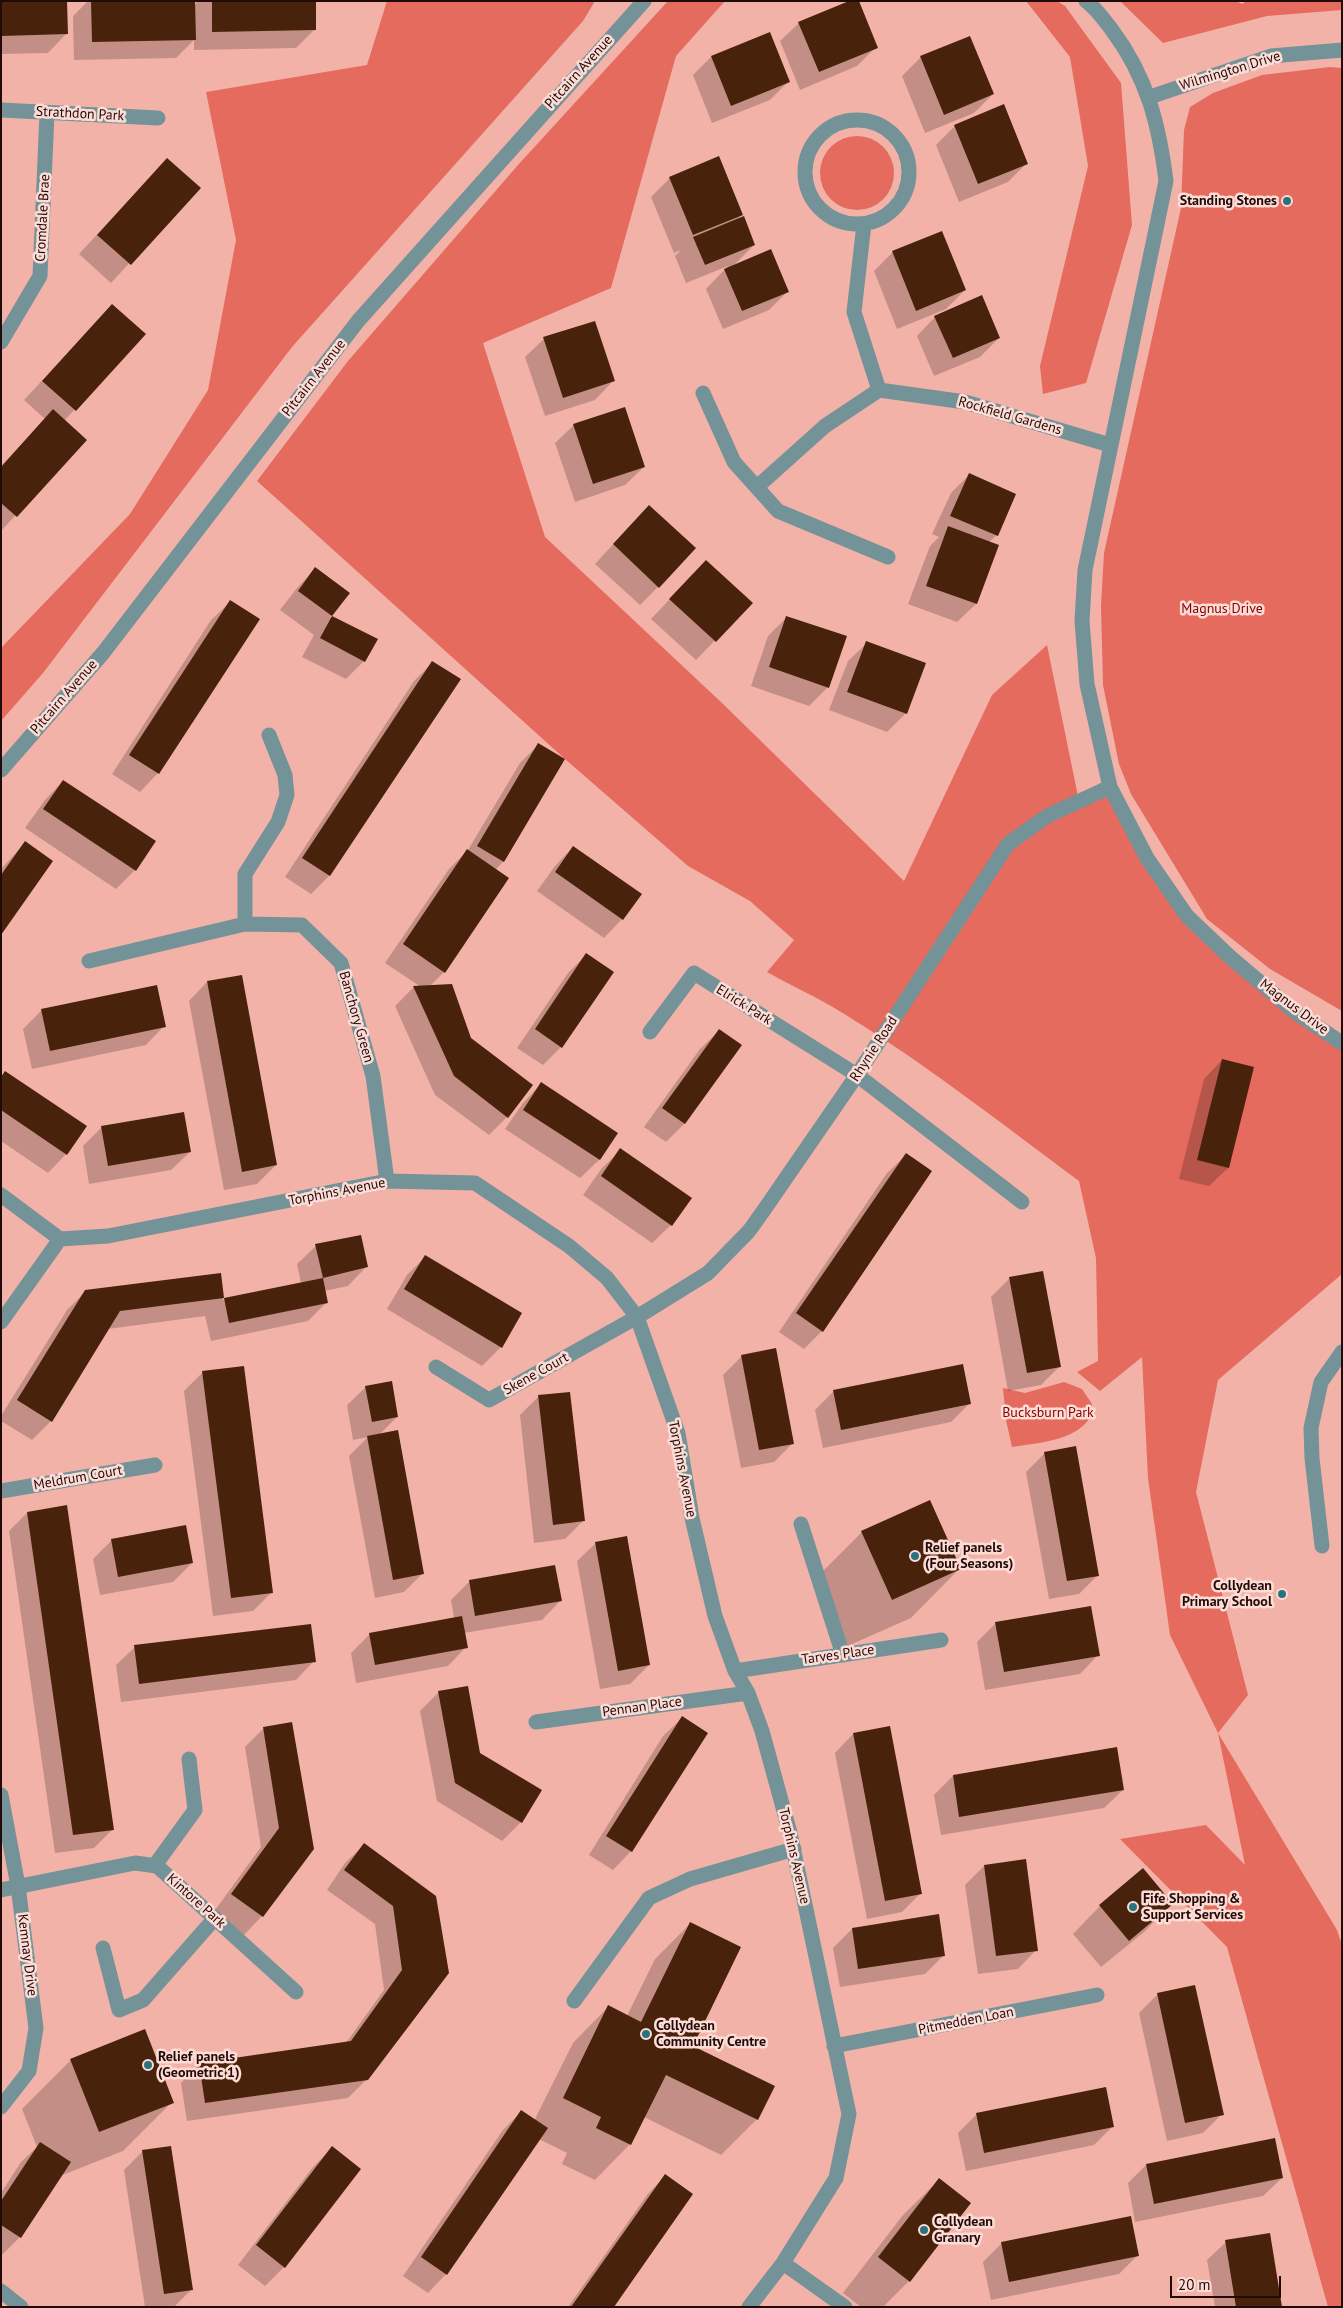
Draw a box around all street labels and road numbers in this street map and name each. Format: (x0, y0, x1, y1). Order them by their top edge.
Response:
street label: Pitcairn Avenue (542, 32, 616, 112)
street label: Wilmington Drive (1178, 48, 1282, 94)
street label: Strathdon Park (35, 103, 125, 125)
street label: Cromdale Brae (32, 174, 54, 262)
street label: Pitcairn Avenue (279, 336, 349, 420)
street label: Rockfield Gardens (956, 393, 1064, 439)
street label: Pitcairn Avenue (27, 656, 101, 738)
street label: Banchory Green (335, 969, 377, 1065)
street label: Magnus Drive (1256, 976, 1332, 1038)
street label: Elrick Park (713, 981, 775, 1029)
street label: Rhynie Road (847, 1013, 901, 1085)
street label: Torphins Avenue (287, 1174, 387, 1210)
street label: Skene Court (500, 1349, 572, 1399)
street label: Torphins Avenue (664, 1419, 700, 1519)
street label: Meldrum Court (32, 1462, 124, 1494)
street label: Tarves Place (801, 1642, 875, 1668)
street label: Pennan Place (601, 1693, 683, 1721)
street label: Torphins Avenue (775, 1806, 813, 1906)
street label: Kintore Park (163, 1870, 229, 1932)
street label: Kemnay Drive (14, 1913, 40, 1997)
street label: Pitmedden Loan (917, 2004, 1015, 2038)

